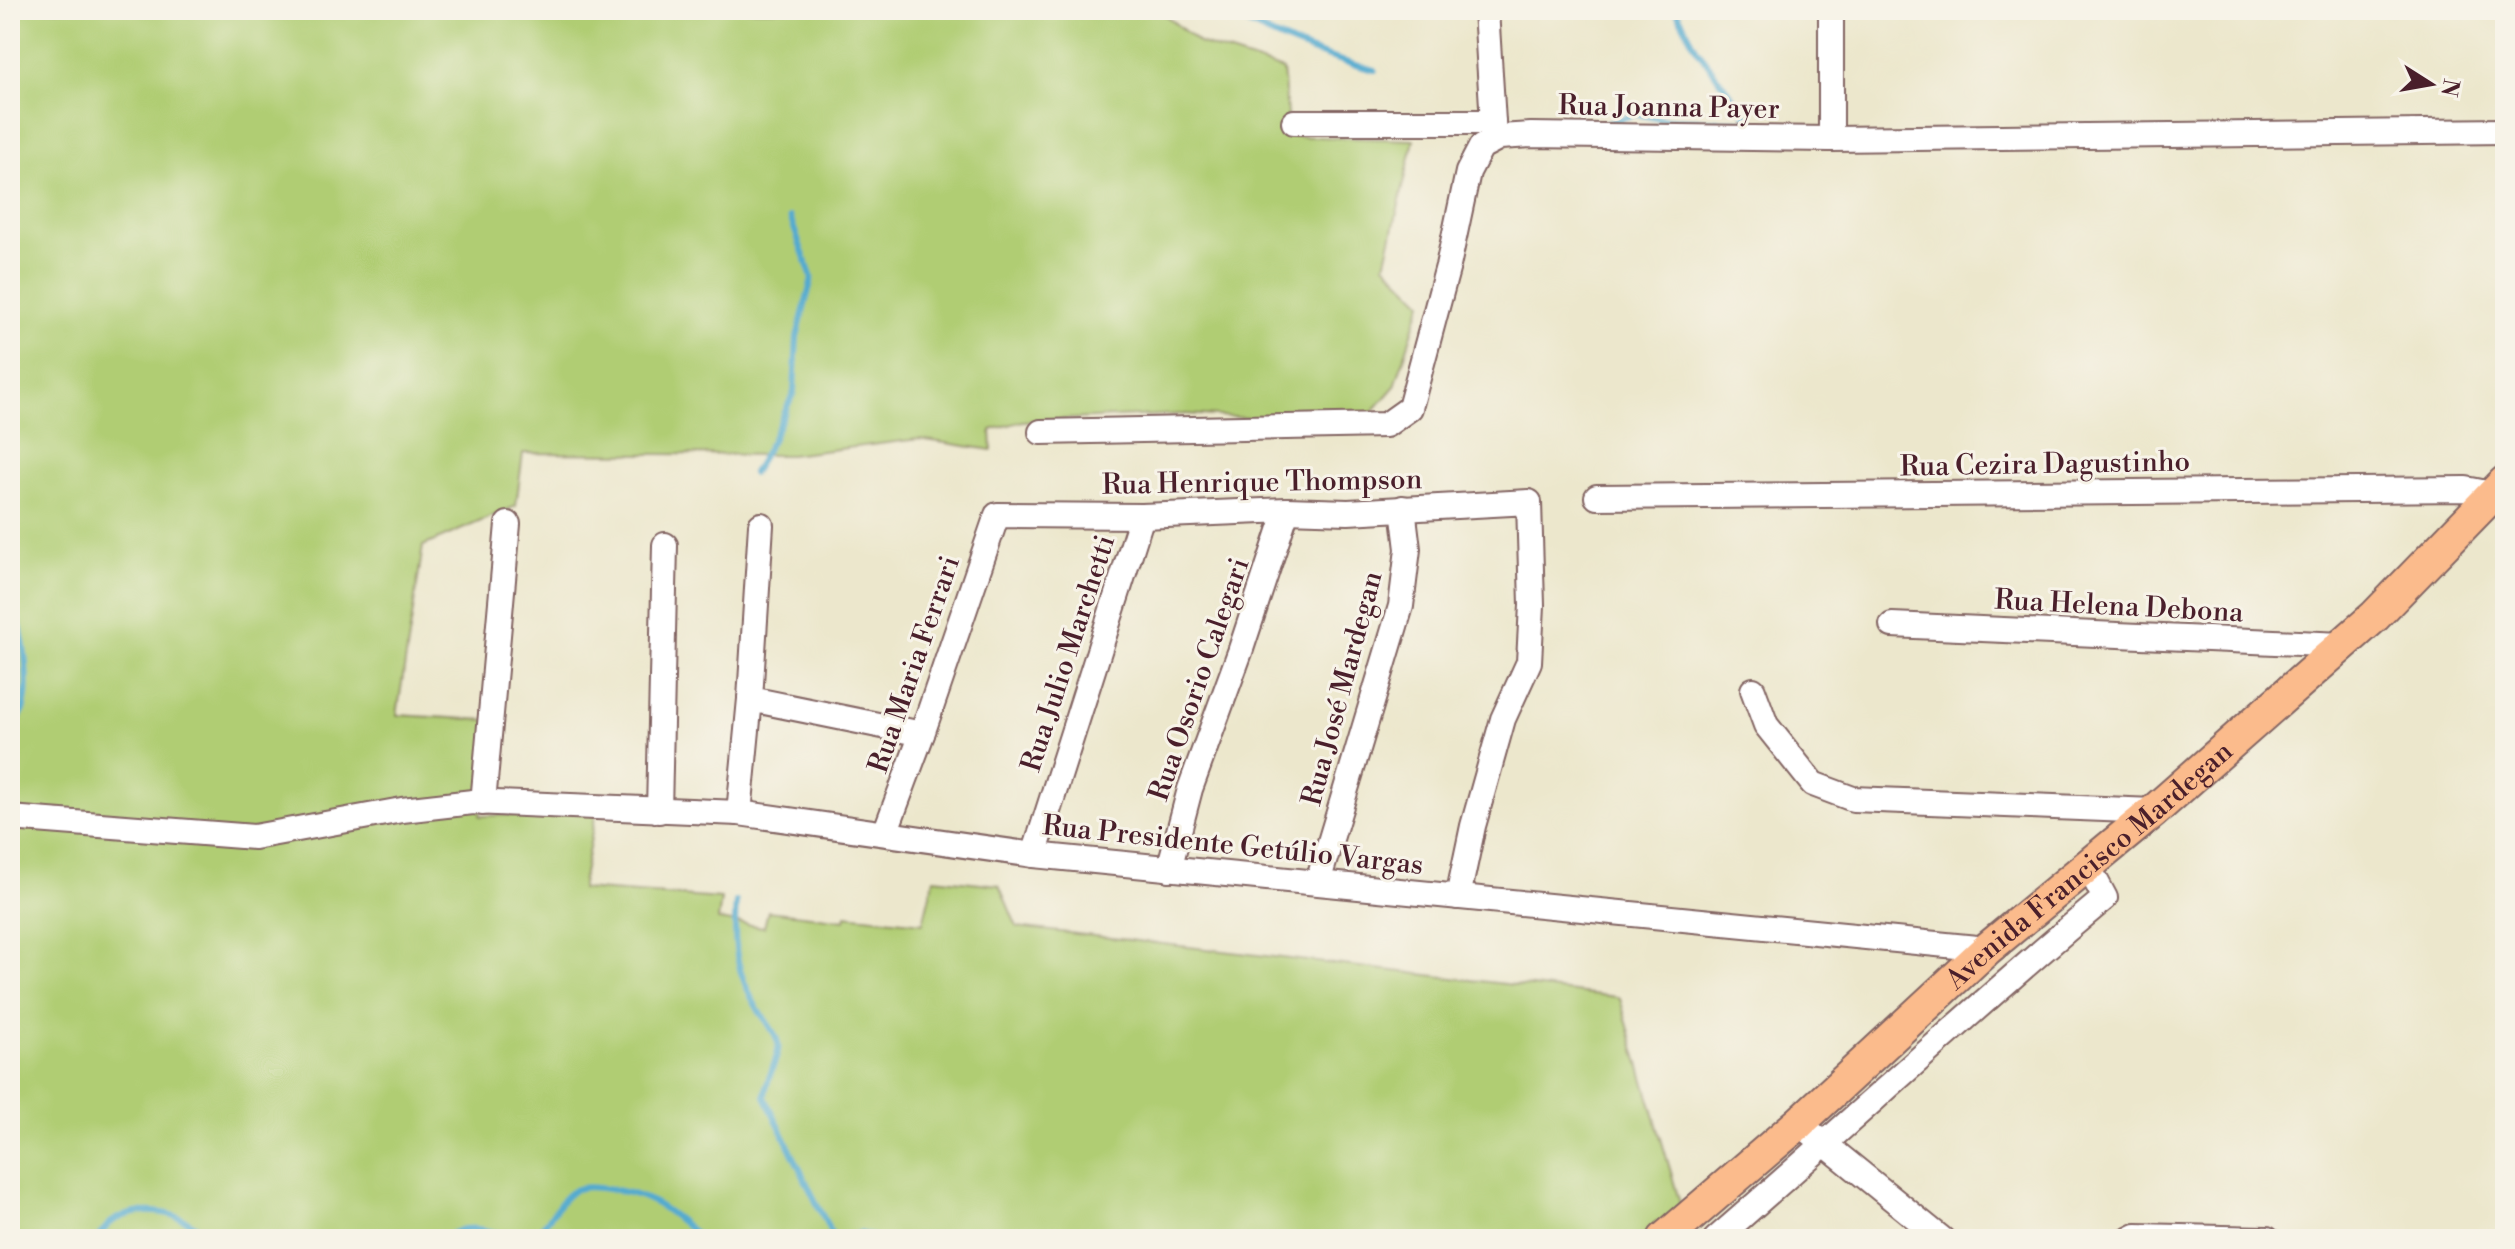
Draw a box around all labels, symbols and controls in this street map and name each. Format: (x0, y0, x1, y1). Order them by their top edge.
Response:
north arrow (2391, 44, 2471, 124)
text: N (2434, 76, 2464, 99)
street label: Rua Joanna Payer (1558, 88, 1780, 127)
street label: Rua Cezira Dagustinho (1900, 444, 2190, 485)
street label: Rua Henrique Thompson (1102, 462, 1423, 503)
street label: Rua Julio Marchetti (1014, 531, 1123, 776)
street label: Rua Maria Ferrari (861, 551, 968, 778)
street label: Rua Osorio Calegari (1141, 553, 1257, 806)
street label: Rua José Mardegan (1294, 567, 1391, 809)
street label: Rua Helena Debona (1994, 582, 2245, 631)
street label: Avenida Francisco Mardegan (1938, 734, 2240, 998)
street label: Rua Presidente Getúlio Vargas (1041, 808, 1425, 883)

